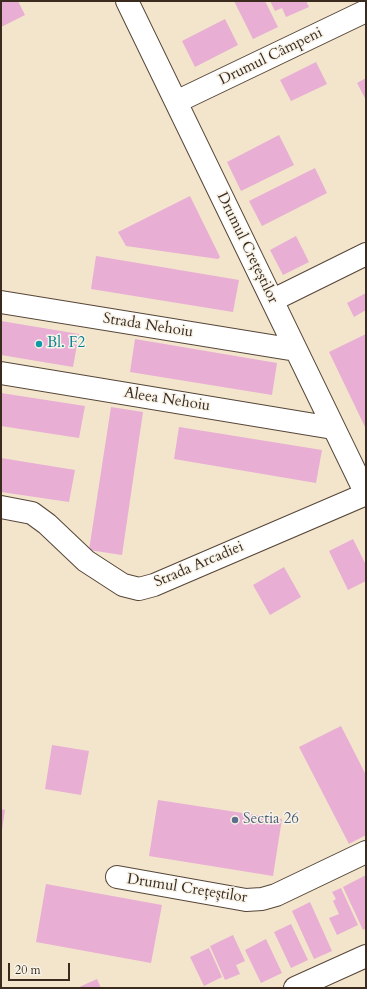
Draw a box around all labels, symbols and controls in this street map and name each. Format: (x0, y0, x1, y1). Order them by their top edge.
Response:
street label: Drumul Câmpeni (216, 24, 326, 90)
street label: Drumul Crețeștilor (212, 190, 282, 306)
street label: Strada Nehoiu (102, 310, 194, 342)
place label: Bl. F2 (47, 335, 85, 353)
marker: Bl. F2 (34, 339, 44, 349)
street label: Aleea Nehoiu (123, 384, 211, 416)
street label: Strada Arcadiei (152, 538, 246, 592)
place label: Sectia 26 (243, 811, 299, 829)
marker: Sectia 26 (230, 815, 240, 825)
street label: Drumul Crețeștilor (126, 871, 248, 907)
scale bar (10, 955, 72, 981)
text: 20 m (15, 962, 41, 978)

